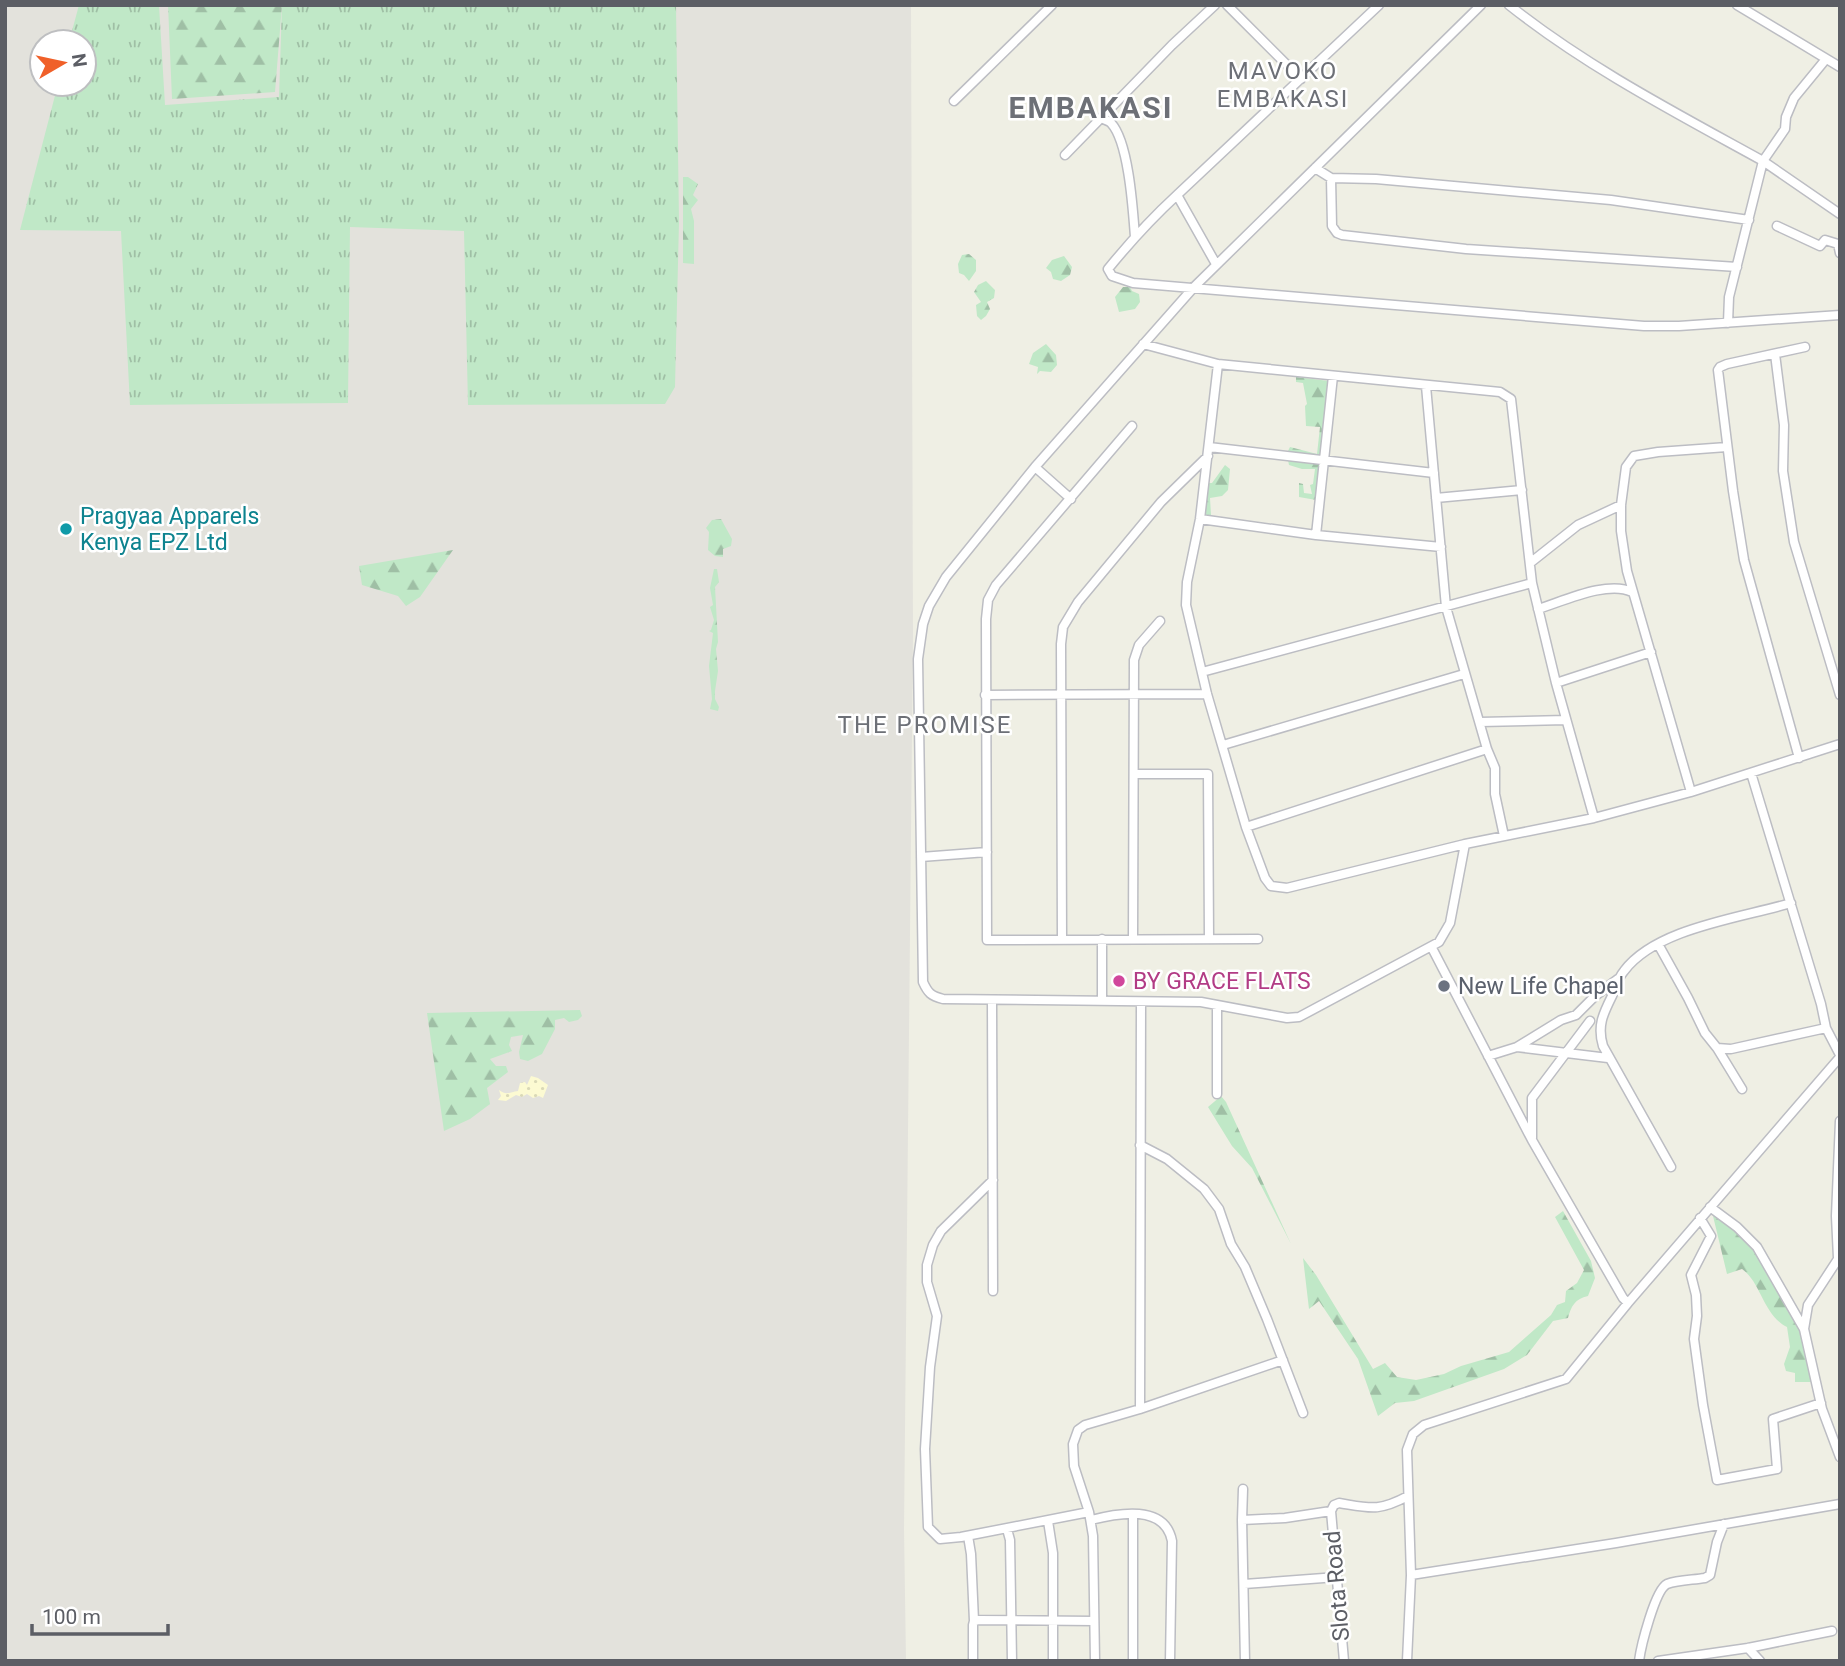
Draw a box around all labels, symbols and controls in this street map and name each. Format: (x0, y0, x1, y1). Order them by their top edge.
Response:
north arrow (28, 28, 98, 98)
text: N (67, 52, 92, 69)
district label: MAVOKO EMBAKASI (1217, 57, 1349, 113)
district label: EMBAKASI (1009, 90, 1173, 125)
place label: Pragyaa Apparels Kenya EPZ Ltd (80, 503, 259, 556)
marker: Pragyaa Apparels Kenya EPZ Ltd (58, 521, 74, 537)
district label: THE PROMISE (838, 711, 1012, 739)
place label: BY GRACE FLATS (1133, 968, 1311, 995)
marker: BY GRACE FLATS (1111, 973, 1127, 989)
place label: New Life Chapel (1458, 973, 1624, 1000)
marker: New Life Chapel (1436, 978, 1452, 994)
street label: Slota Road (1319, 1530, 1355, 1642)
scale bar (32, 1592, 168, 1636)
text: 100 m (42, 1605, 101, 1629)

